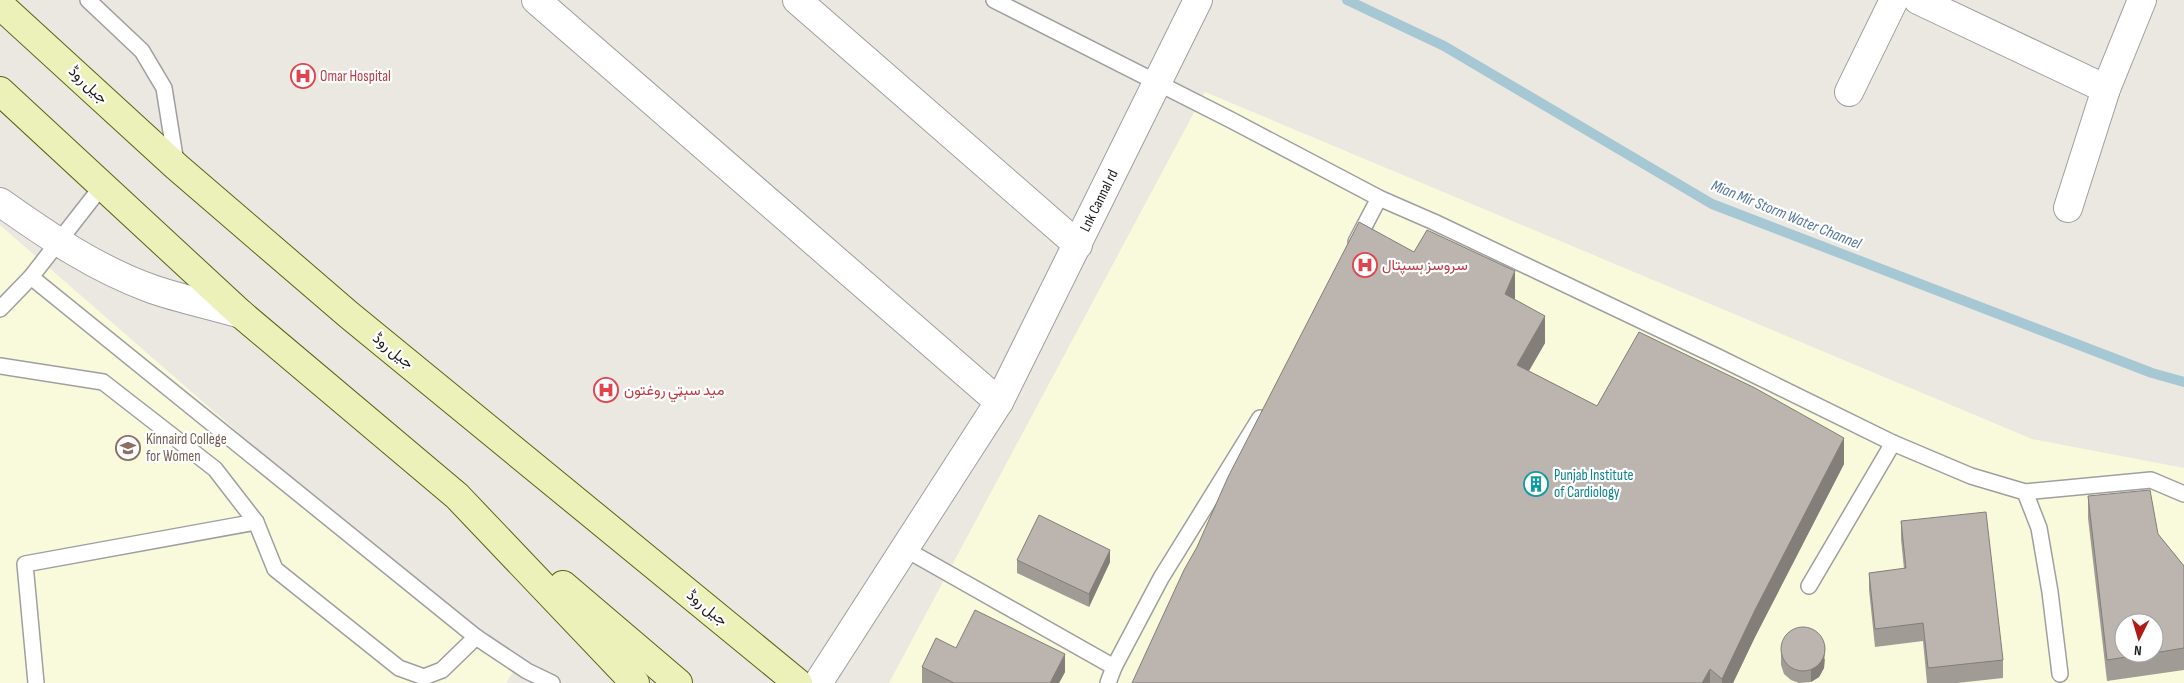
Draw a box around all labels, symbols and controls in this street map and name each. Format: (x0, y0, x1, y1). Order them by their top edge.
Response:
street label: جیل روڈ (64, 62, 112, 108)
hospital icon: Omar Hospital (290, 63, 316, 89)
place label: Omar Hospital (320, 67, 391, 86)
street label: Lnk Cannal rd (1075, 166, 1122, 235)
water label: Mian Mir Storm Water Channel (1708, 176, 1865, 254)
hospital icon: سروسز ہسپتال (1352, 252, 1378, 278)
place label: سروسز ہسپتال (1382, 256, 1468, 275)
street label: جیل روڈ (369, 329, 417, 373)
hospital icon: مید سېټي روغتون (593, 377, 619, 403)
place label: مید سېټي روغتون (624, 381, 724, 403)
place label: Kinnaird College for Women (146, 430, 227, 466)
school or university icon: Kinnaird College for Women (115, 435, 141, 461)
place label: Punjab Institute of Cardiology (1554, 466, 1634, 502)
building icon: Punjab Institute of Cardiology (1523, 471, 1549, 497)
street label: جیل روڈ (683, 586, 731, 630)
north arrow (2114, 613, 2164, 663)
text: N (2133, 642, 2142, 659)

